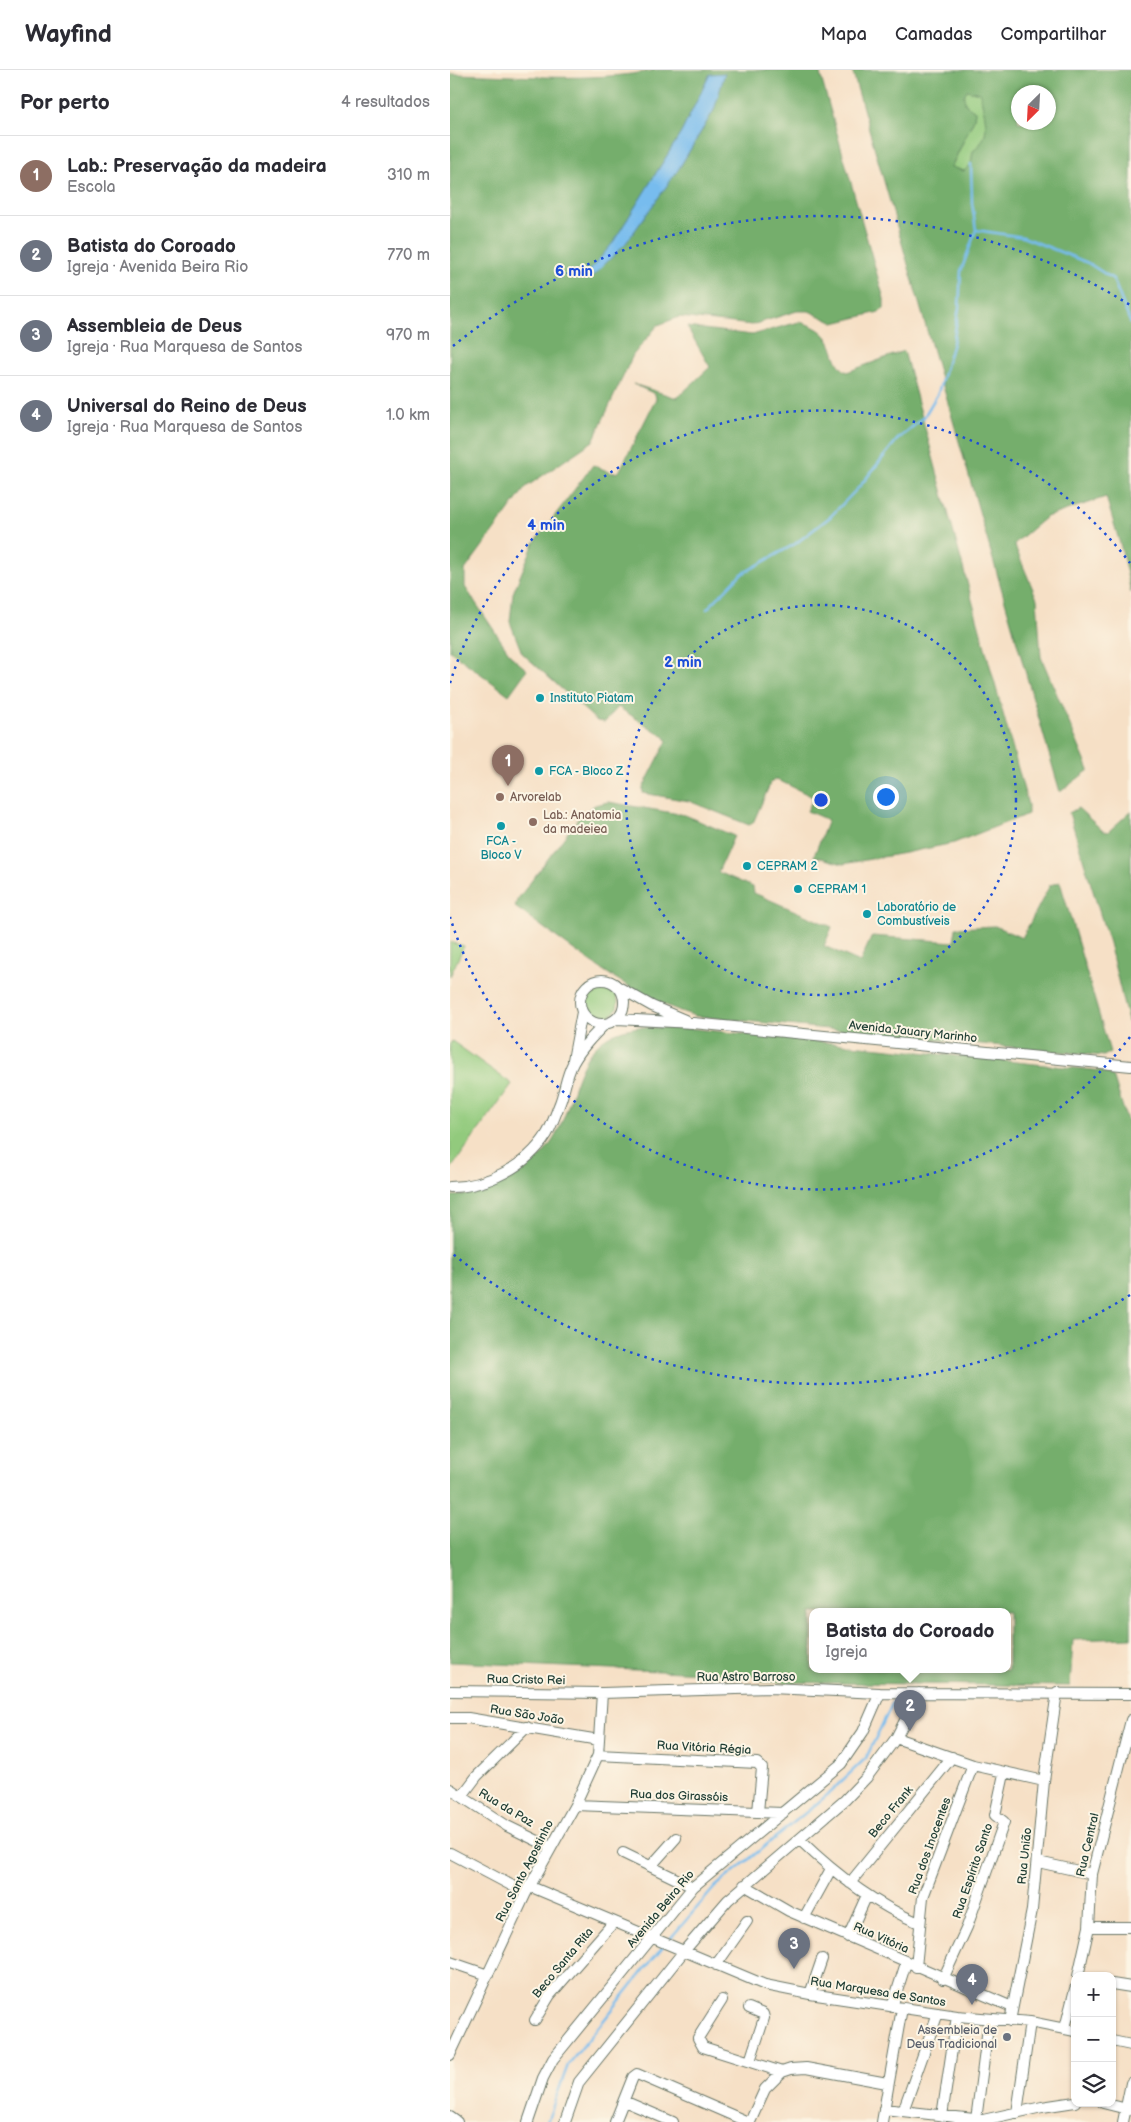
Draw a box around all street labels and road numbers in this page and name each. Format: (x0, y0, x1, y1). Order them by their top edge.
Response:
street label: Avenida Jauary Marinho (848, 1018, 978, 1046)
street label: Rua Astro Barroso (697, 1670, 796, 1685)
street label: Rua Cristo Rei (487, 1672, 566, 1688)
street label: Rua São João (489, 1702, 565, 1728)
street label: Rua Vitória Régia (656, 1738, 752, 1758)
street label: Beco Frank (866, 1783, 917, 1841)
street label: Rua da Paz (476, 1786, 537, 1830)
street label: Rua dos Girassóis (630, 1787, 728, 1805)
street label: Rua dos Inocentes (905, 1795, 955, 1897)
street label: Rua Central (1073, 1812, 1103, 1878)
street label: Rua Santo Agostinho (493, 1817, 557, 1925)
street label: Rua Espírito Santo (950, 1821, 996, 1921)
street label: Rua União (1015, 1827, 1035, 1885)
street label: Avenida Beira Rio (624, 1867, 698, 1951)
street label: Rua Vitória (851, 1919, 911, 1957)
street label: Beco Santa Rita (529, 1925, 597, 2001)
street label: Rua Marquesa de Santos (809, 1974, 947, 2010)

